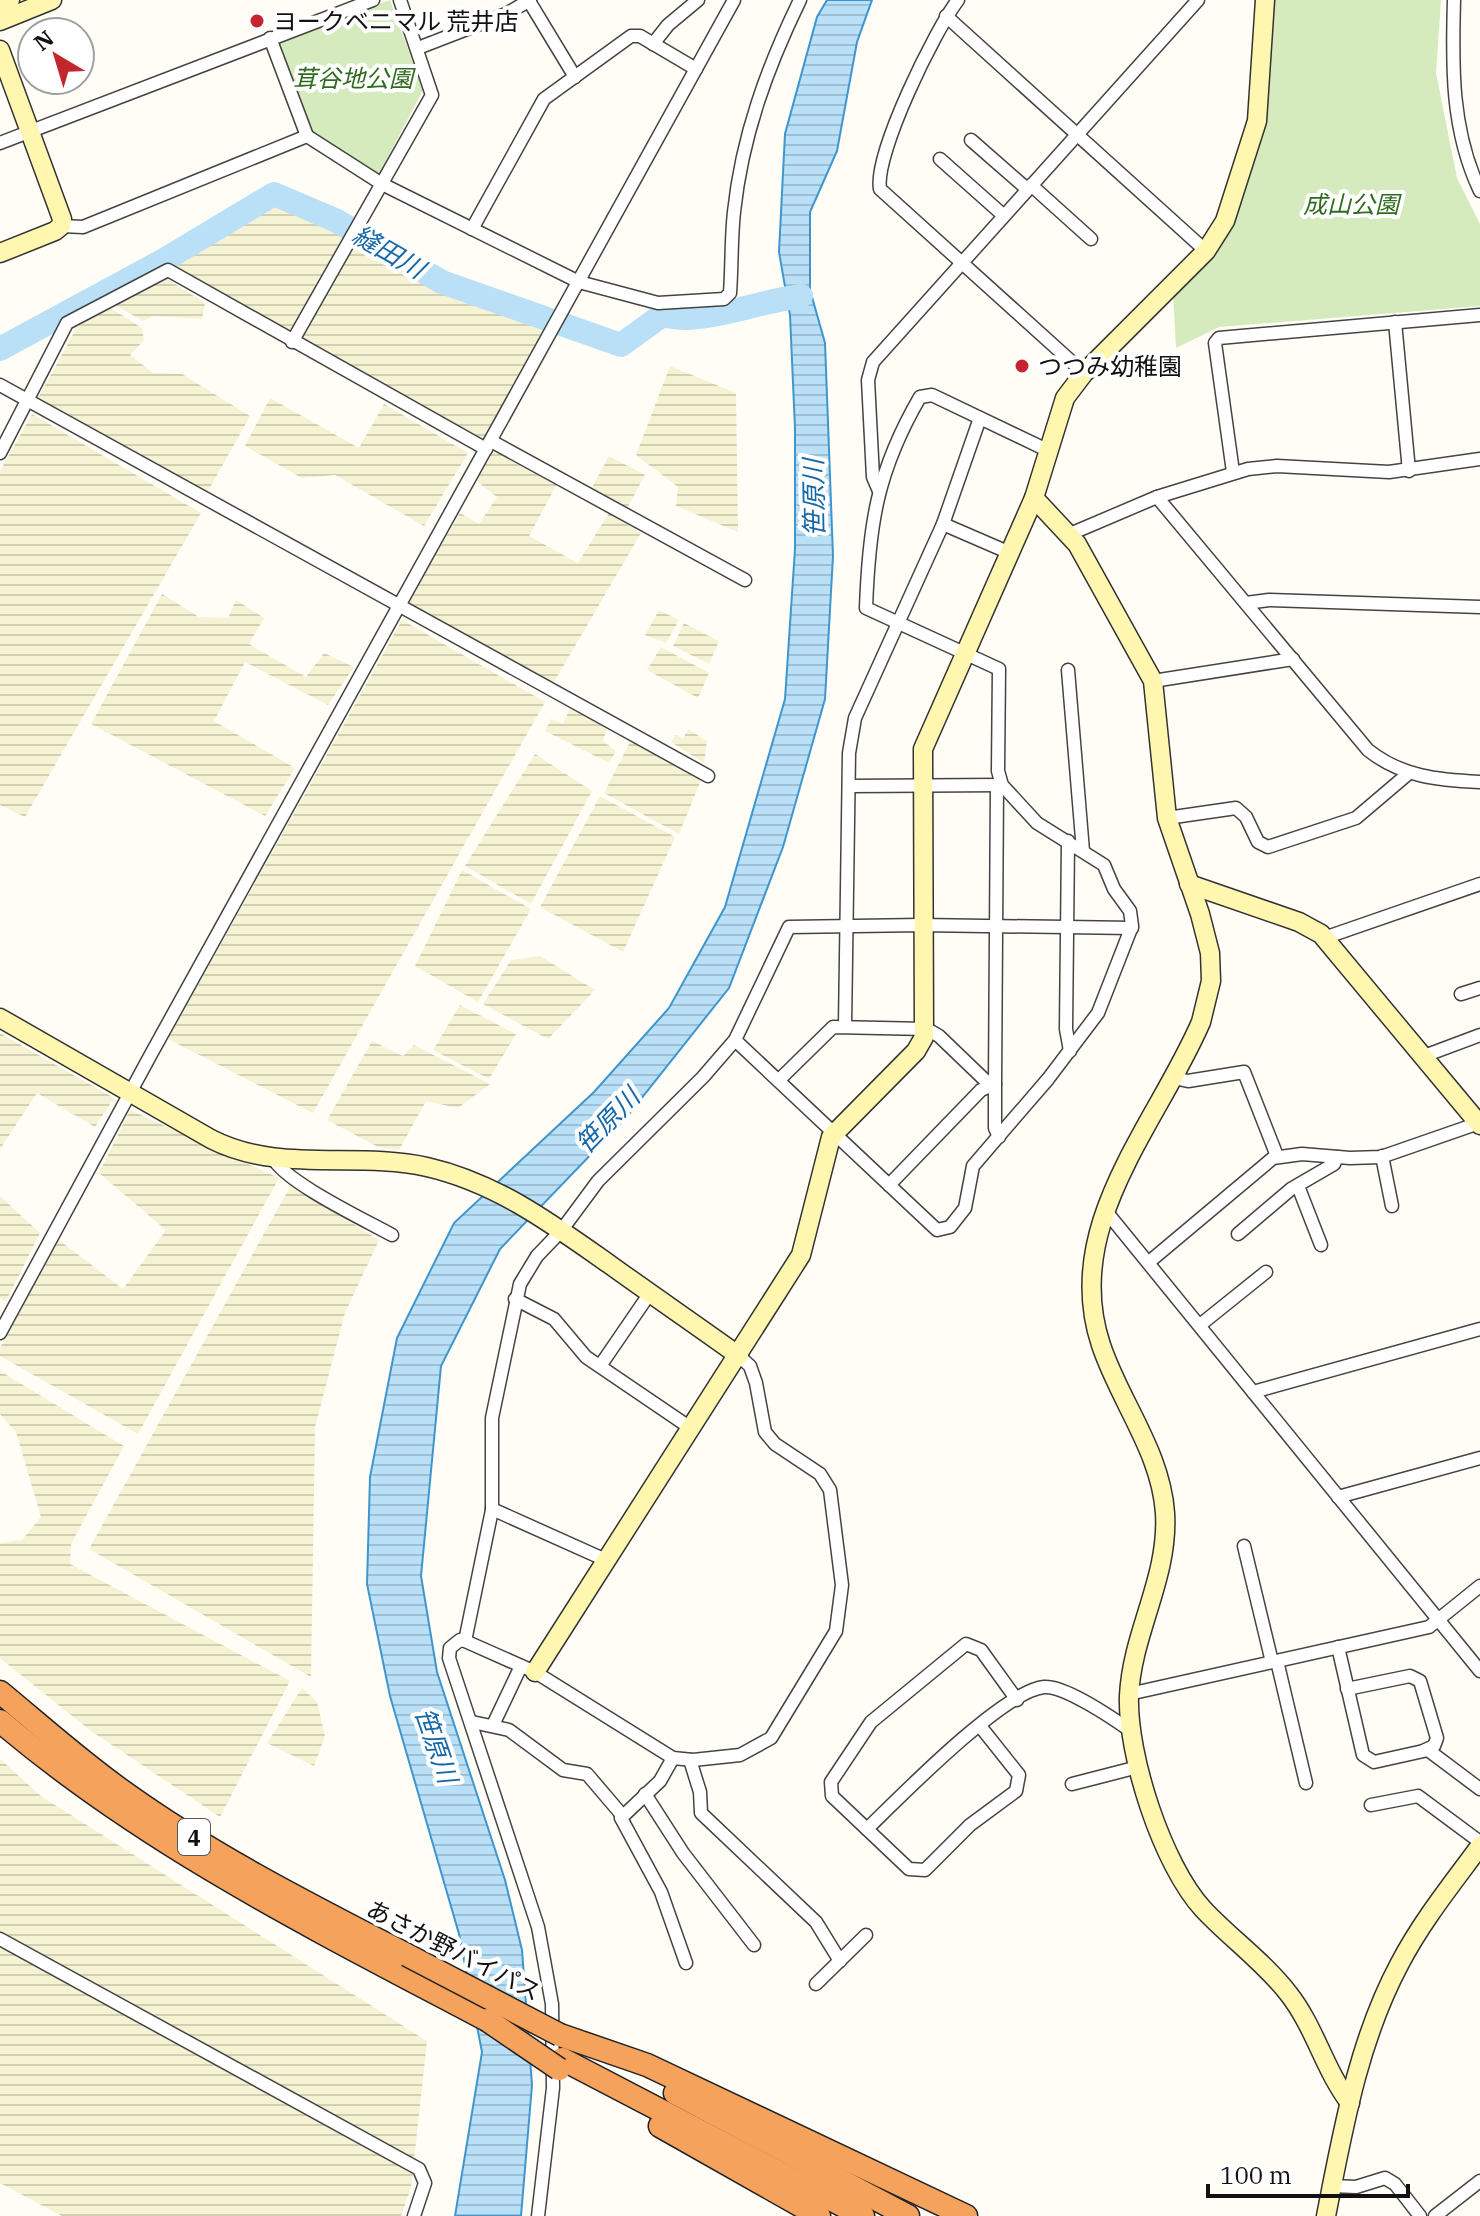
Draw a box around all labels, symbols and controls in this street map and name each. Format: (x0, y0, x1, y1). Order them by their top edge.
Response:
place label: ヨークベニマル 荒井店 (273, 5, 519, 37)
marker: ヨークベニマル 荒井店 (248, 12, 266, 30)
north arrow (16, 16, 96, 96)
text: N (28, 23, 59, 57)
park label: 茸谷地公園 (293, 62, 416, 94)
park label: 成山公園 (1303, 188, 1402, 220)
water label: 縫田川 (347, 217, 434, 287)
place label: つつみ幼稚園 (1038, 350, 1182, 382)
marker: つつみ幼稚園 (1013, 357, 1031, 375)
water label: 笹原川 (795, 456, 831, 537)
water label: 笹原川 (568, 1078, 648, 1160)
water label: 笹原川 (408, 1703, 467, 1790)
road number: 4 (178, 1819, 210, 1855)
street label: あさか野バイパス (361, 1892, 547, 2008)
scale bar (1208, 2148, 1408, 2198)
text: 100 m (1220, 2159, 1292, 2191)

